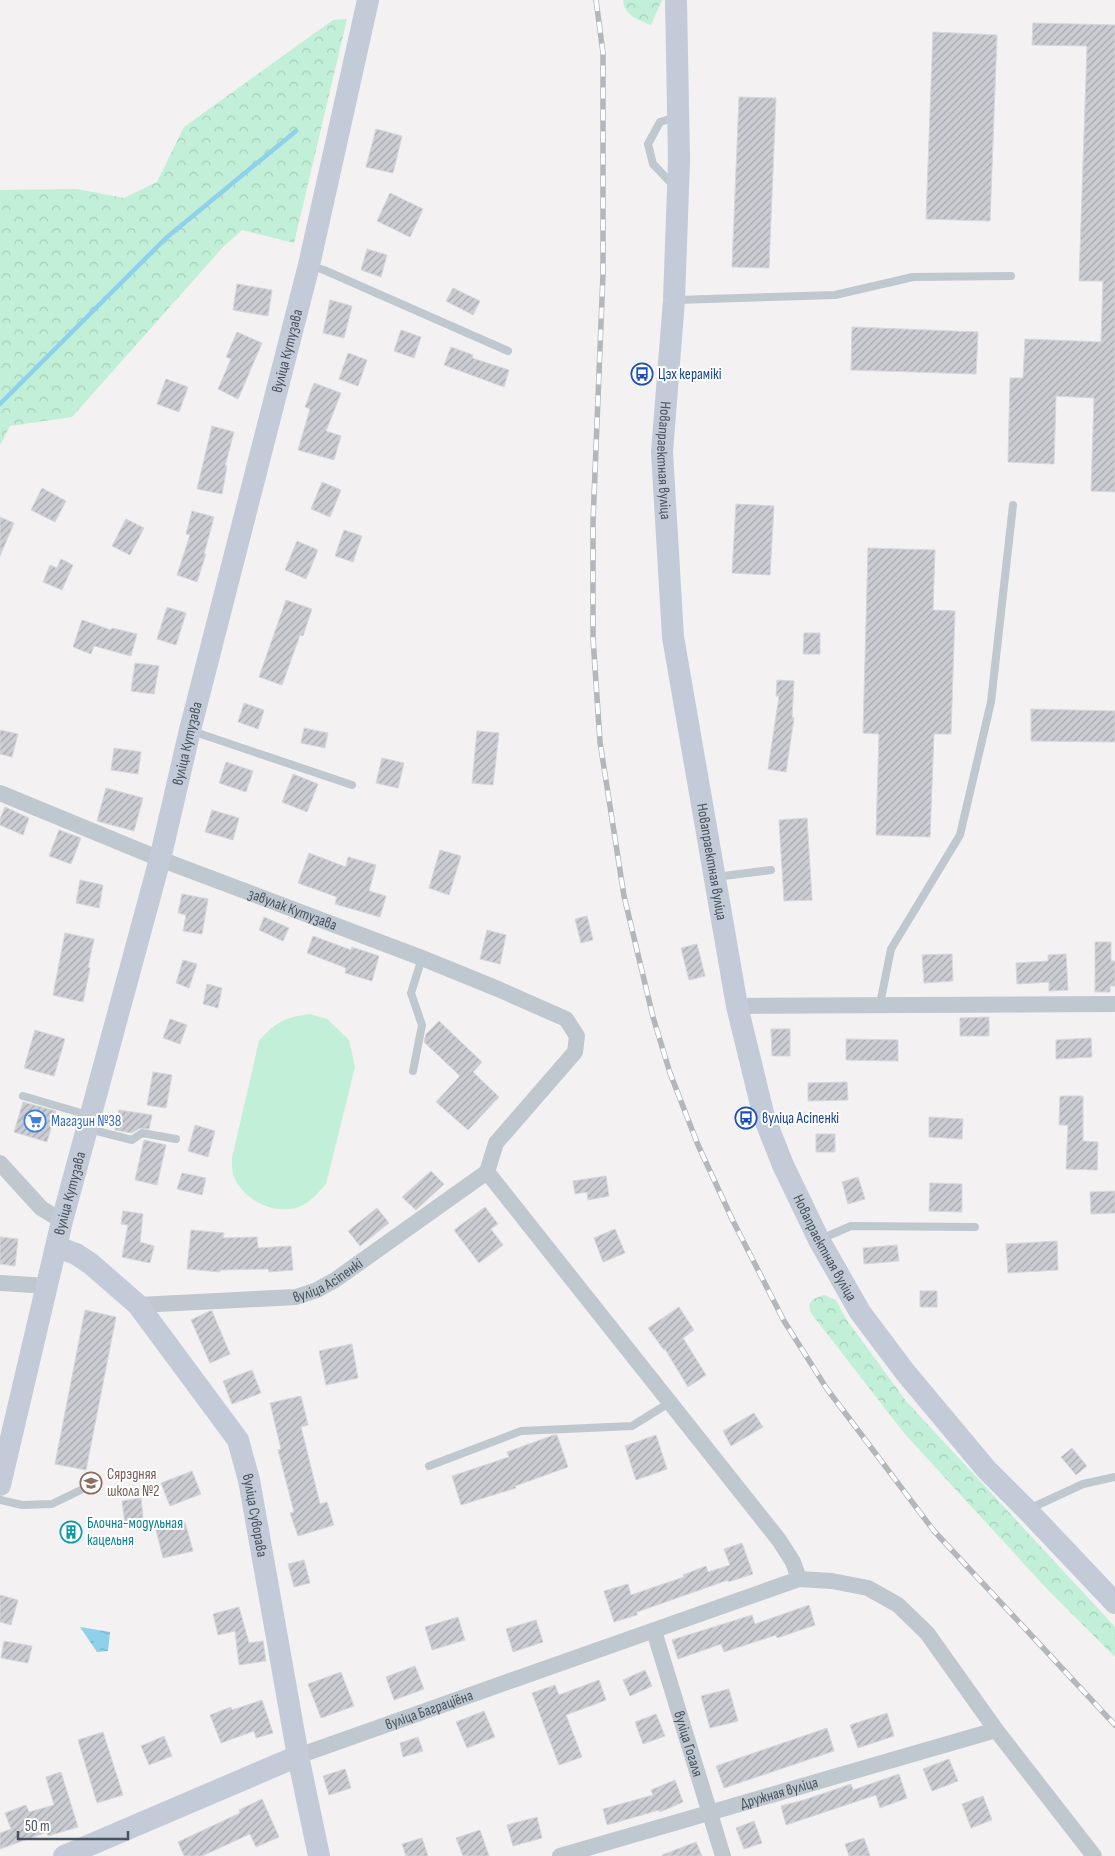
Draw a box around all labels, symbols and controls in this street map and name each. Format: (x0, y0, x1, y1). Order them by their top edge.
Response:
street label: вуліца Кутузава (267, 307, 307, 395)
bus stop icon: Цэх керамікі (630, 362, 654, 386)
place label: Цэх керамікі (658, 365, 722, 384)
street label: Новапраектная вуліца (652, 401, 676, 520)
street label: вуліца Кутузава (168, 699, 206, 787)
street label: Новапраектная вуліца (693, 802, 731, 922)
street label: завулак Кутузава (246, 884, 340, 935)
bus stop icon: вуліца Асіпенкі (734, 1106, 758, 1130)
supermarket icon: Магазин №38 (23, 1109, 47, 1133)
place label: вуліца Асіпенкі (762, 1109, 839, 1128)
place label: Магазин №38 (51, 1112, 121, 1131)
street label: вуліца Кутузава (50, 1149, 90, 1237)
street label: Новапраектная вуліца (789, 1191, 861, 1305)
street label: вуліца Асіпенкі (290, 1254, 366, 1307)
place label: Сярэдняя школа №2 (107, 1465, 159, 1501)
school or university icon: Сярэдняя школа №2 (79, 1471, 103, 1495)
street label: вуліца Суворава (238, 1471, 272, 1559)
place label: Блочна-модульная кацельня (87, 1514, 183, 1550)
building icon: Блочна-модульная кацельня (59, 1520, 83, 1544)
street label: вуліца Баграціёна (383, 1685, 476, 1734)
street label: вуліца Гогаля (670, 1709, 708, 1779)
street label: Дружная вуліца (738, 1772, 820, 1813)
scale bar (18, 1808, 128, 1840)
text: 50 m (25, 1817, 50, 1836)

